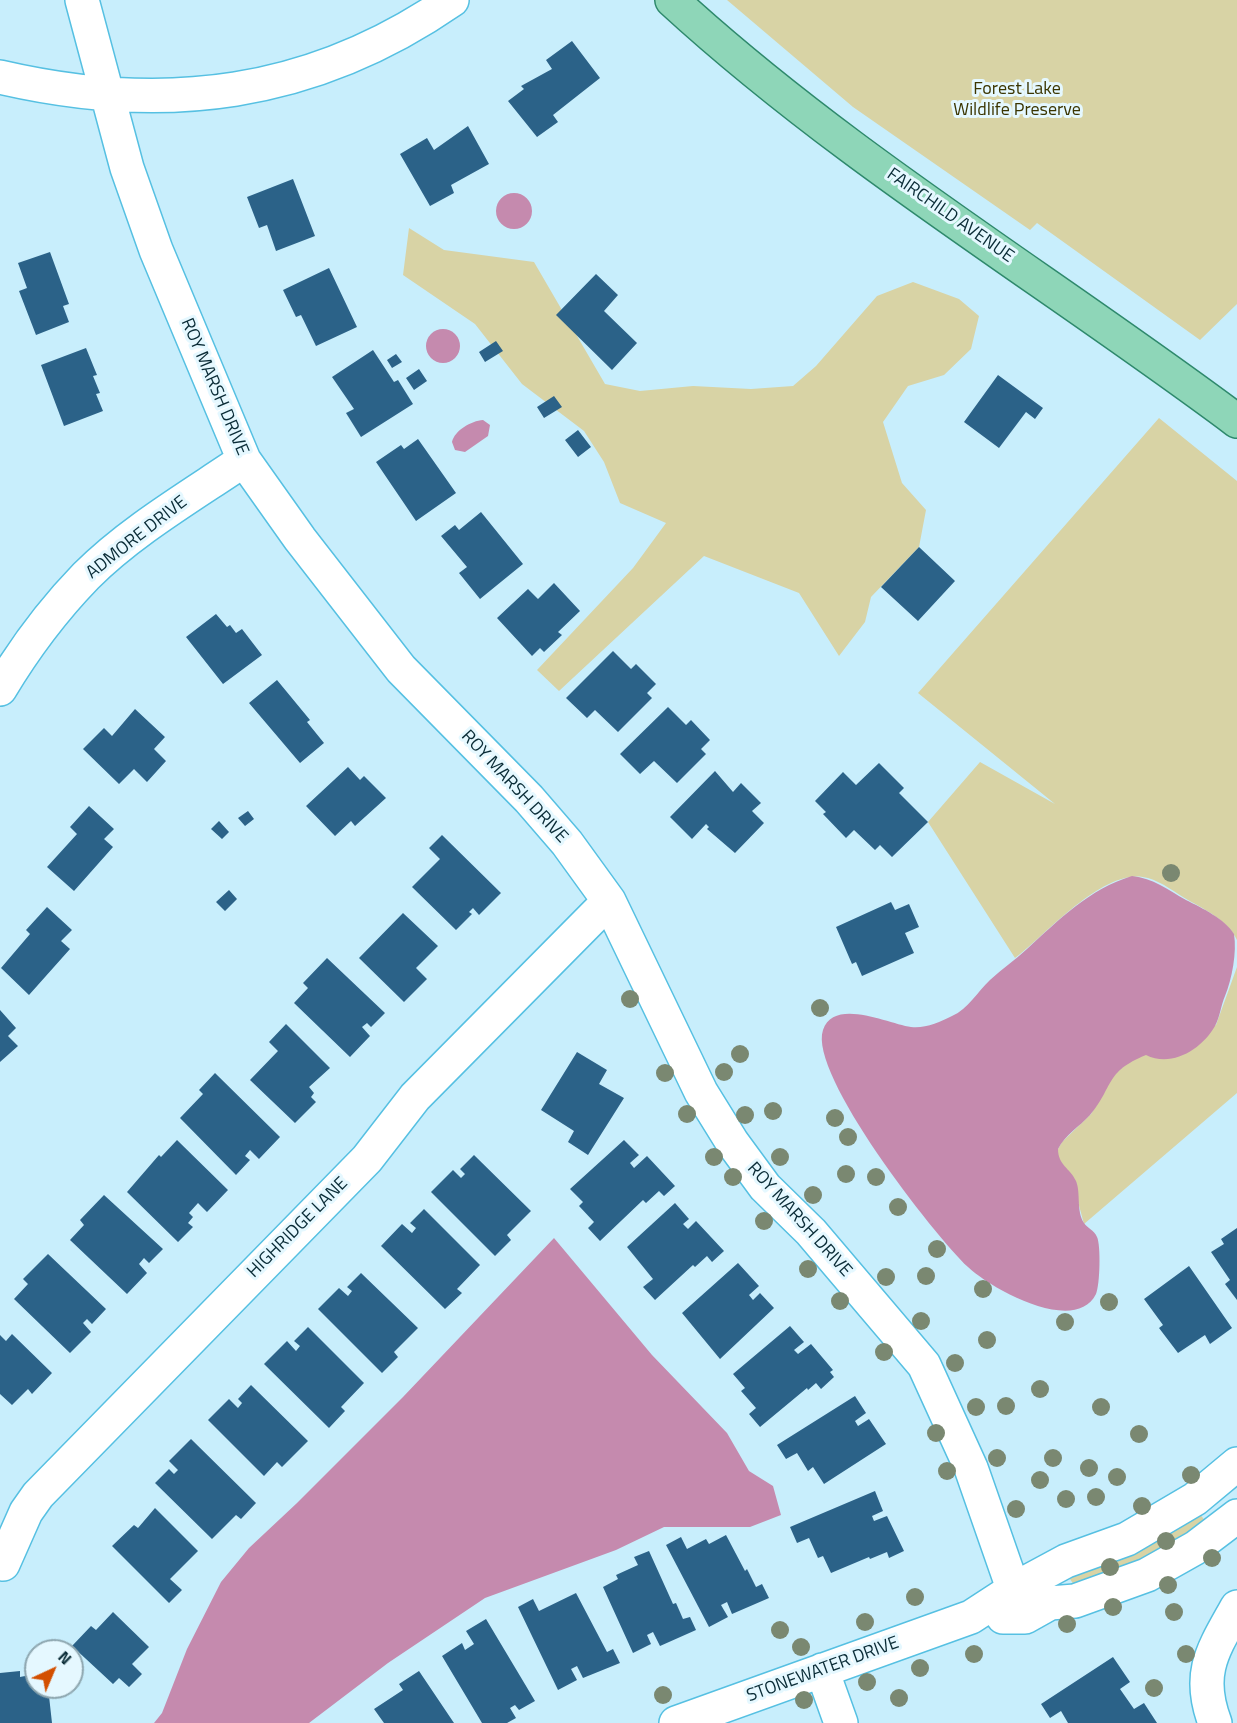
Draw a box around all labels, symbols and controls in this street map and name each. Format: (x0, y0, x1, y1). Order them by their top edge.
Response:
park label: Forest Lake Wildlife Preserve (953, 79, 1081, 122)
street label: FAIRCHILD AVENUE (882, 164, 1018, 268)
street label: ROY MARSH DRIVE (175, 315, 253, 459)
street label: ADMORE DRIVE (82, 492, 192, 584)
street label: ROY MARSH DRIVE (456, 726, 572, 848)
street label: ROY MARSH DRIVE (742, 1158, 856, 1282)
street label: HIGHRIDGE LANE (243, 1173, 353, 1283)
street label: STONEWATER DRIVE (744, 1632, 902, 1708)
north arrow (24, 1639, 84, 1699)
text: N (53, 1645, 77, 1670)

